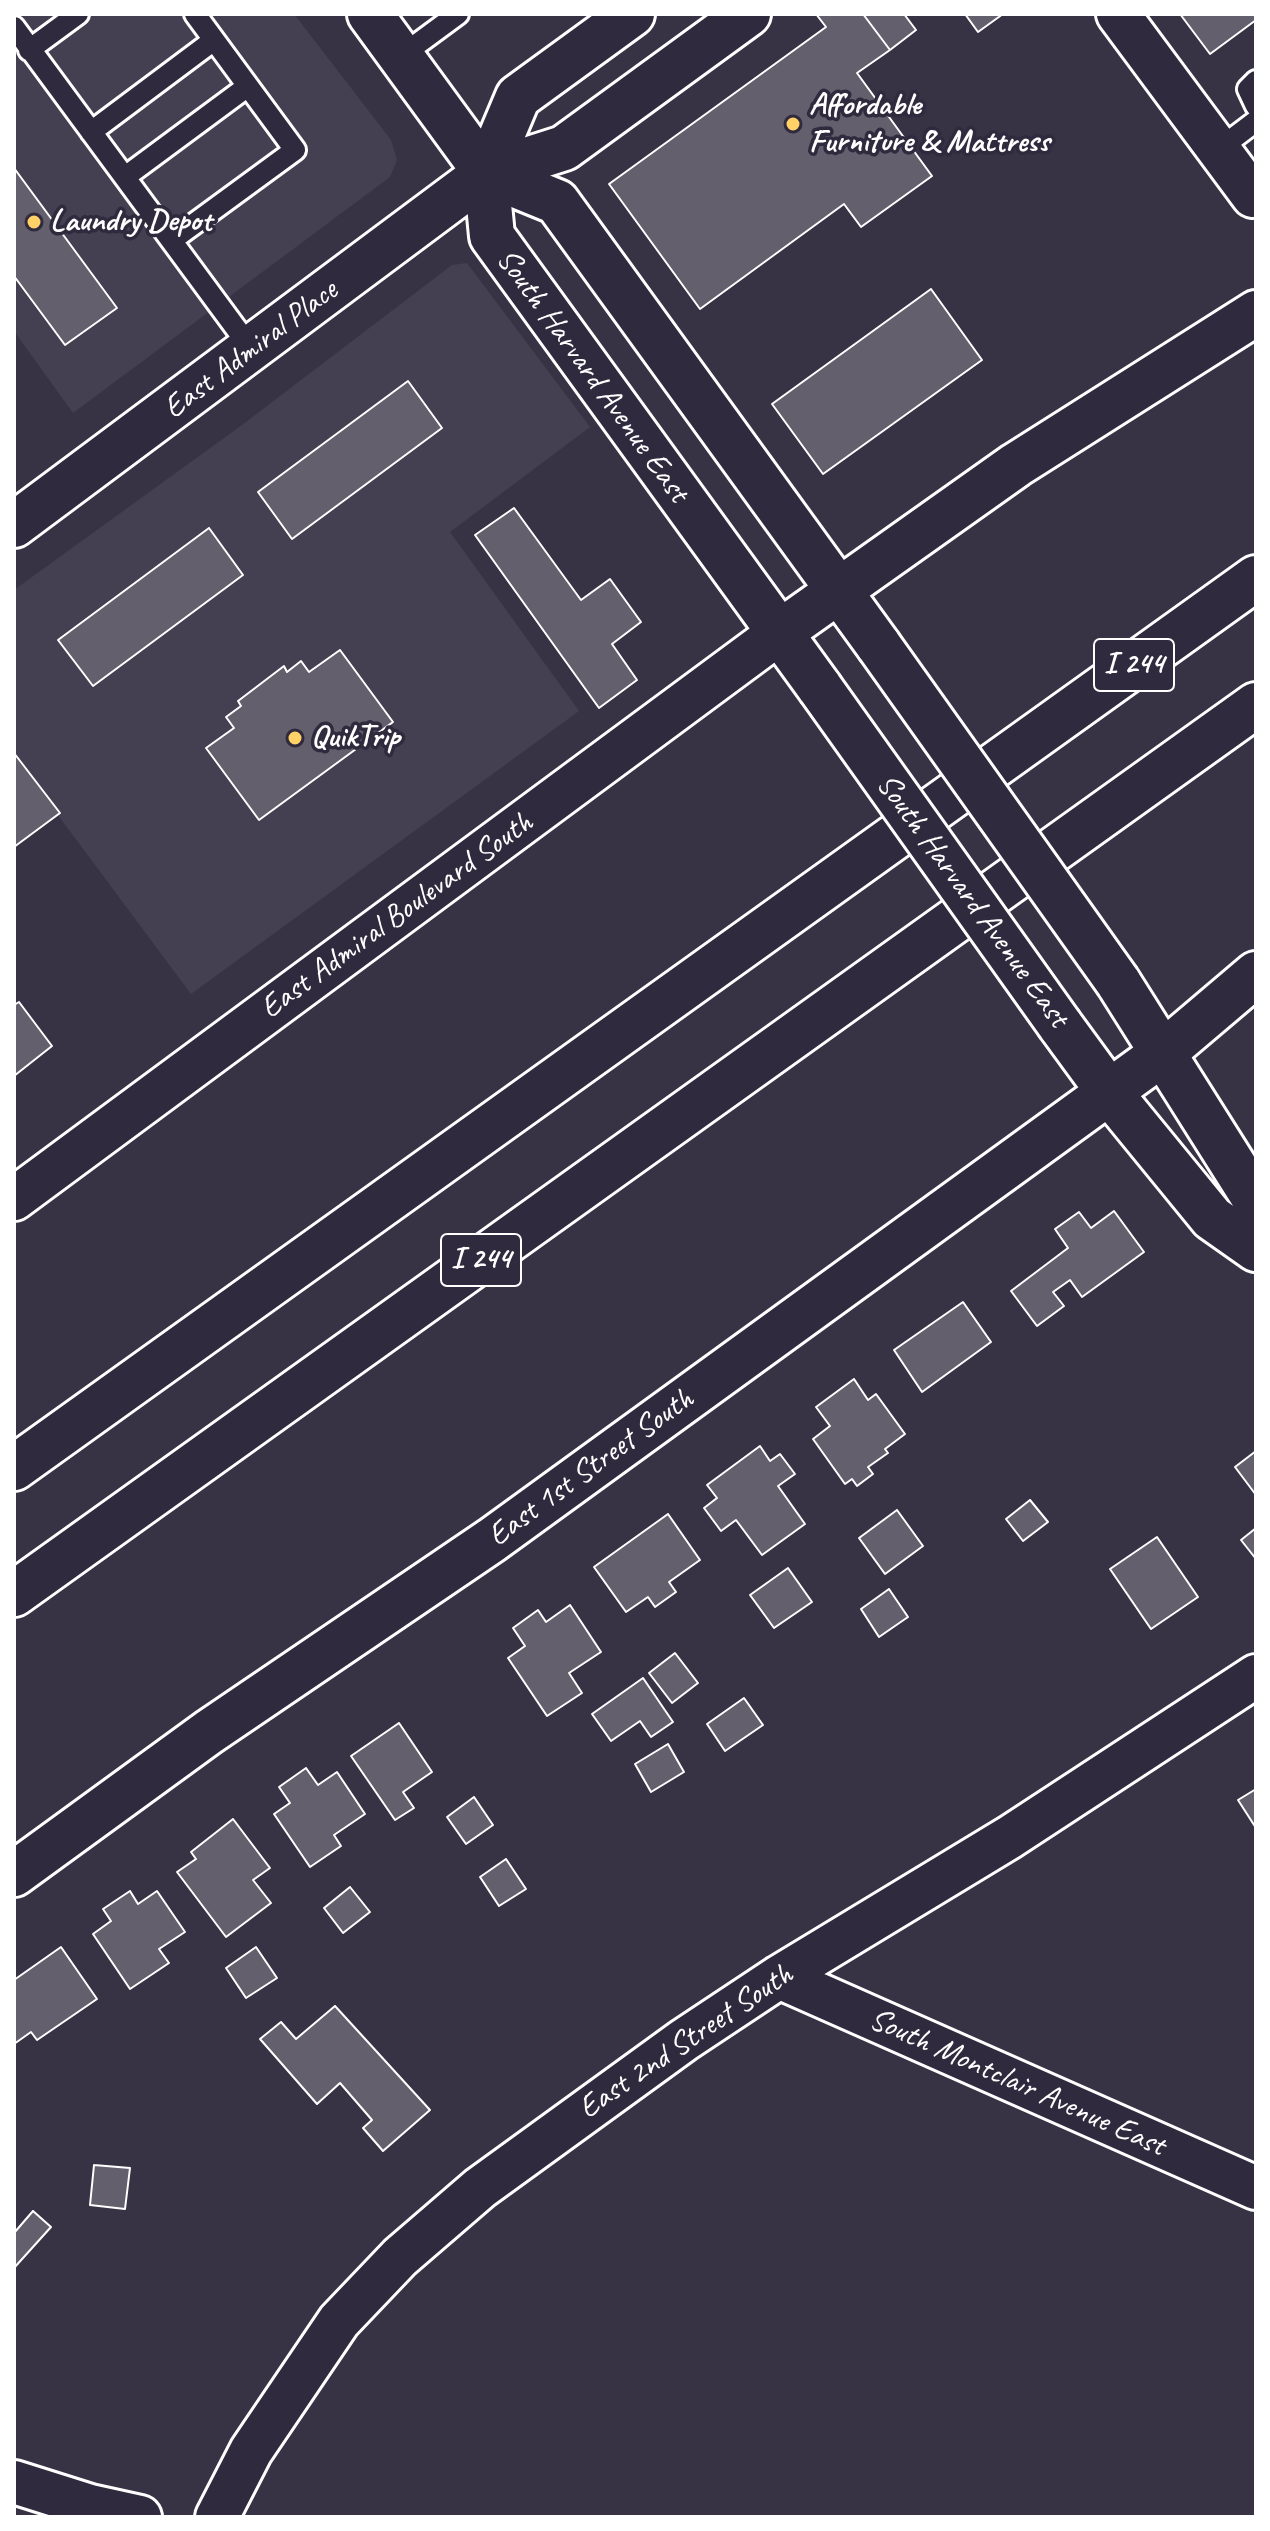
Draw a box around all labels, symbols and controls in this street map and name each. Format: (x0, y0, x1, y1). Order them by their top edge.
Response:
place label: Affordable Furniture & Mattress (809, 87, 1049, 162)
marker: Affordable Furniture & Mattress (784, 115, 802, 133)
place label: Laundry Depot (50, 203, 212, 241)
marker: Laundry Depot (25, 213, 43, 231)
street label: South Harvard Avenue East (487, 242, 697, 510)
street label: East Admiral Place (156, 272, 346, 428)
road number: I 244 (1094, 639, 1174, 691)
place label: QuikTrip (311, 719, 400, 757)
marker: QuikTrip (286, 729, 304, 747)
street label: South Harvard Avenue East (867, 767, 1077, 1035)
street label: East Admiral Boulevard South (253, 804, 541, 1028)
road number: I 244 (441, 1234, 521, 1286)
street label: East 1st Street South (481, 1381, 701, 1555)
street label: East 2nd Street South (572, 1956, 800, 2128)
street label: South Montclair Avenue East (863, 2000, 1171, 2166)

